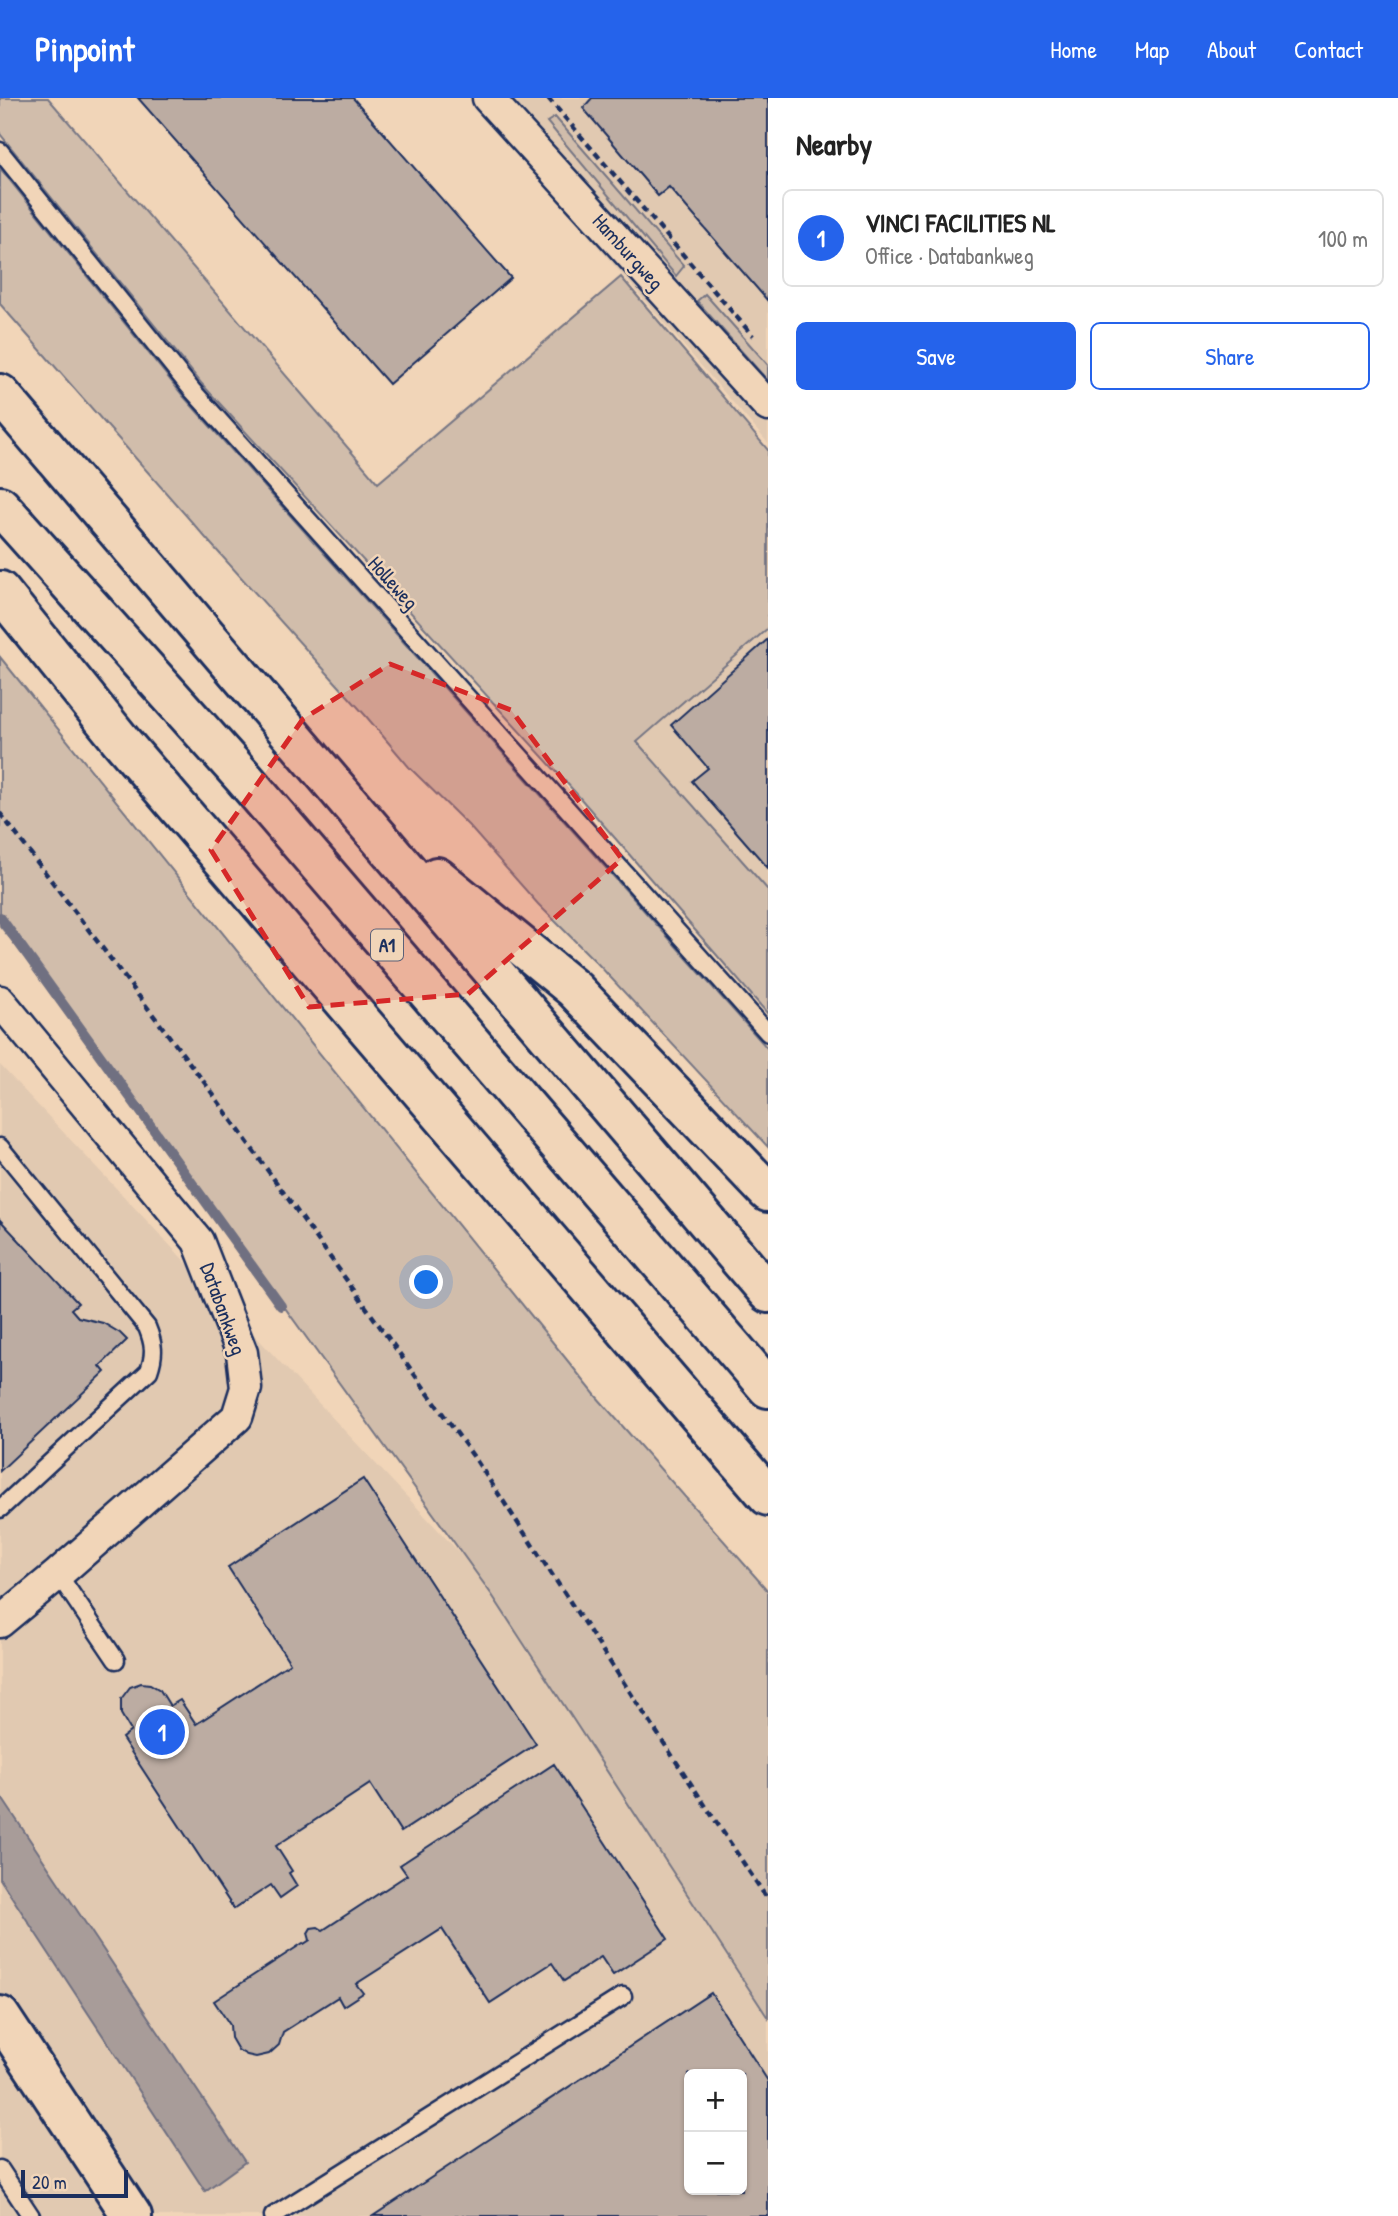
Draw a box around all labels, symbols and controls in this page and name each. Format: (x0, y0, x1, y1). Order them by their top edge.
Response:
text: Pinpoint (35, 27, 134, 71)
text: Home (1050, 33, 1097, 65)
text: Map (1135, 33, 1169, 65)
text: About (1207, 33, 1256, 65)
text: Contact (1294, 33, 1363, 65)
text: Nearby (796, 124, 872, 164)
text: VINCI FACILITIES NL (865, 205, 1056, 240)
street label: Hamburgweg (586, 207, 671, 296)
text: 1 (817, 223, 825, 254)
text: 100 m (1318, 223, 1368, 254)
text: Office · Databankweg (865, 240, 1034, 271)
button: Save (796, 322, 1076, 390)
button: Share (1090, 322, 1370, 390)
street label: Holleweg (361, 550, 425, 616)
road number: A1 (371, 930, 403, 960)
street label: Databankweg (193, 1259, 254, 1359)
your location (409, 1265, 443, 1299)
pin: 1 (139, 1706, 185, 1758)
map controls (684, 2069, 747, 2195)
button: + (684, 2069, 747, 2132)
button: − (684, 2132, 747, 2195)
scale bar (21, 2167, 128, 2199)
text: 20 m (32, 2169, 67, 2195)

